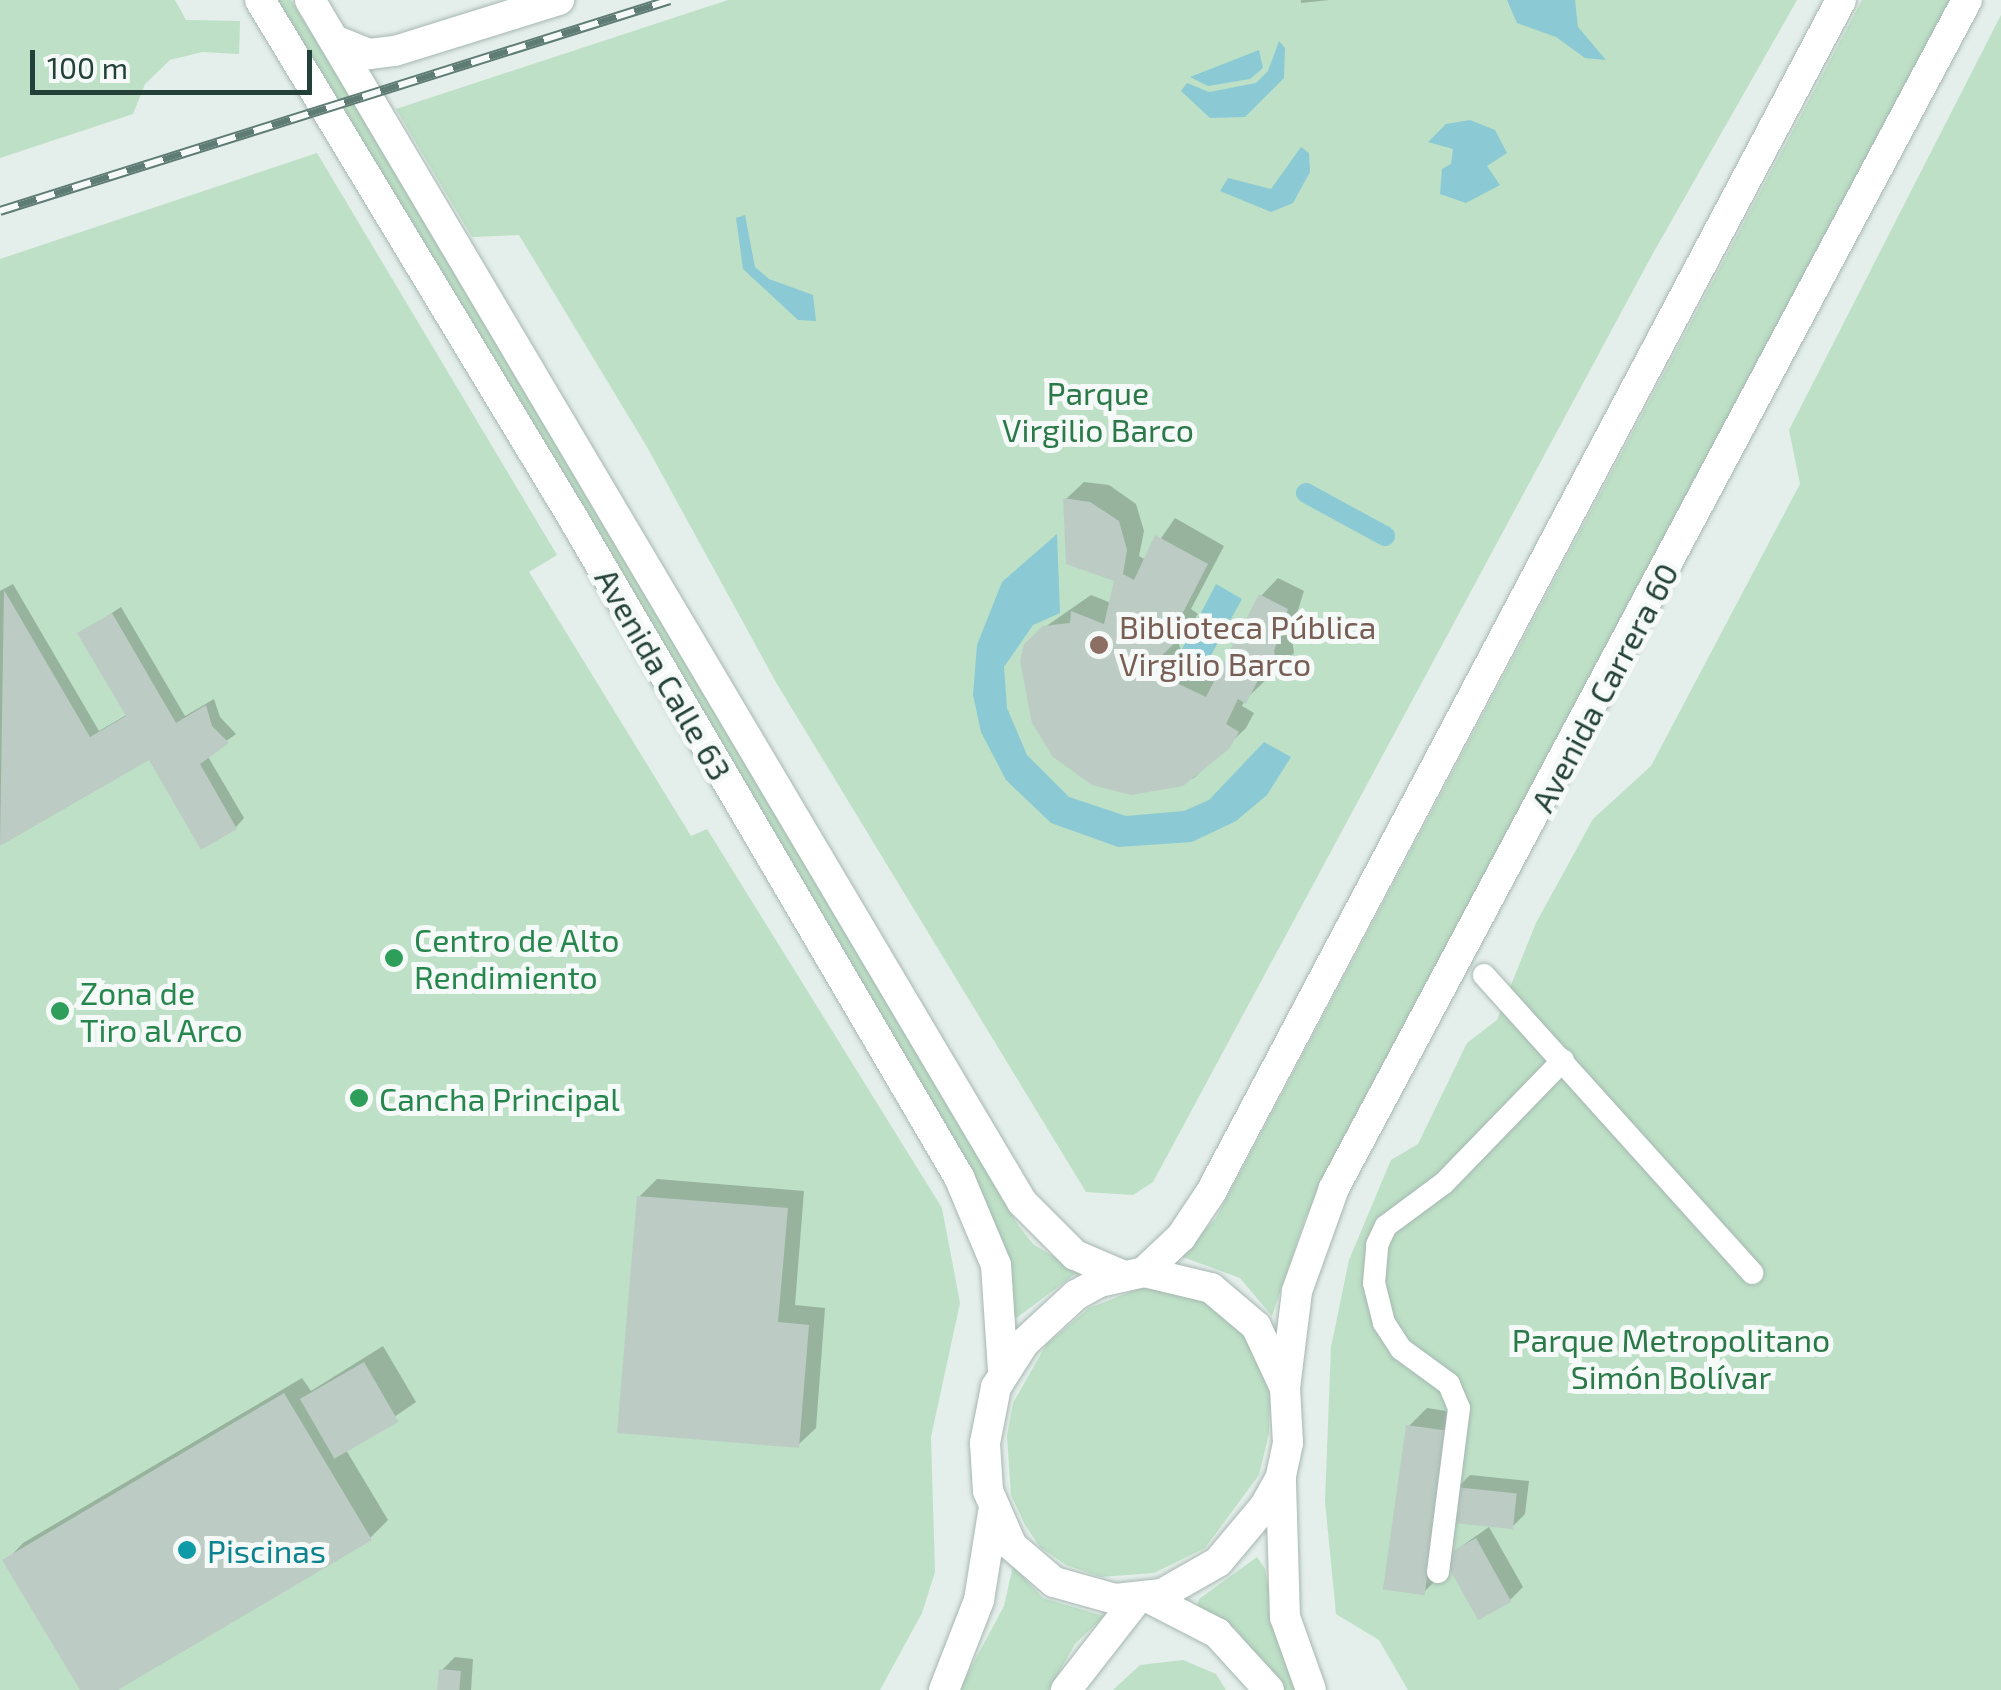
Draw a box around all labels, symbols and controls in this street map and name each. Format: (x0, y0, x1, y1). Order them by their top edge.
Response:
scale bar (35, 30, 318, 92)
text: 100 m (47, 49, 128, 85)
park label: Parque Virgilio Barco (1002, 374, 1194, 449)
street label: Avenida Carrera 60 (1522, 556, 1686, 818)
street label: Avenida Calle 63 (588, 561, 740, 787)
place label: Biblioteca Pública Virgilio Barco (1119, 608, 1376, 683)
marker: Biblioteca Pública Virgilio Barco (1088, 634, 1110, 656)
place label: Centro de Alto Rendimiento (414, 921, 620, 996)
marker: Centro de Alto Rendimiento (383, 947, 405, 969)
place label: Zona de Tiro al Arco (80, 974, 244, 1049)
marker: Zona de Tiro al Arco (49, 1000, 71, 1022)
place label: Cancha Principal (379, 1079, 620, 1117)
marker: Cancha Principal (348, 1087, 370, 1109)
park label: Parque Metropolitano Simón Bolívar (1512, 1321, 1830, 1396)
place label: Piscinas (207, 1531, 326, 1569)
marker: Piscinas (176, 1539, 198, 1561)

